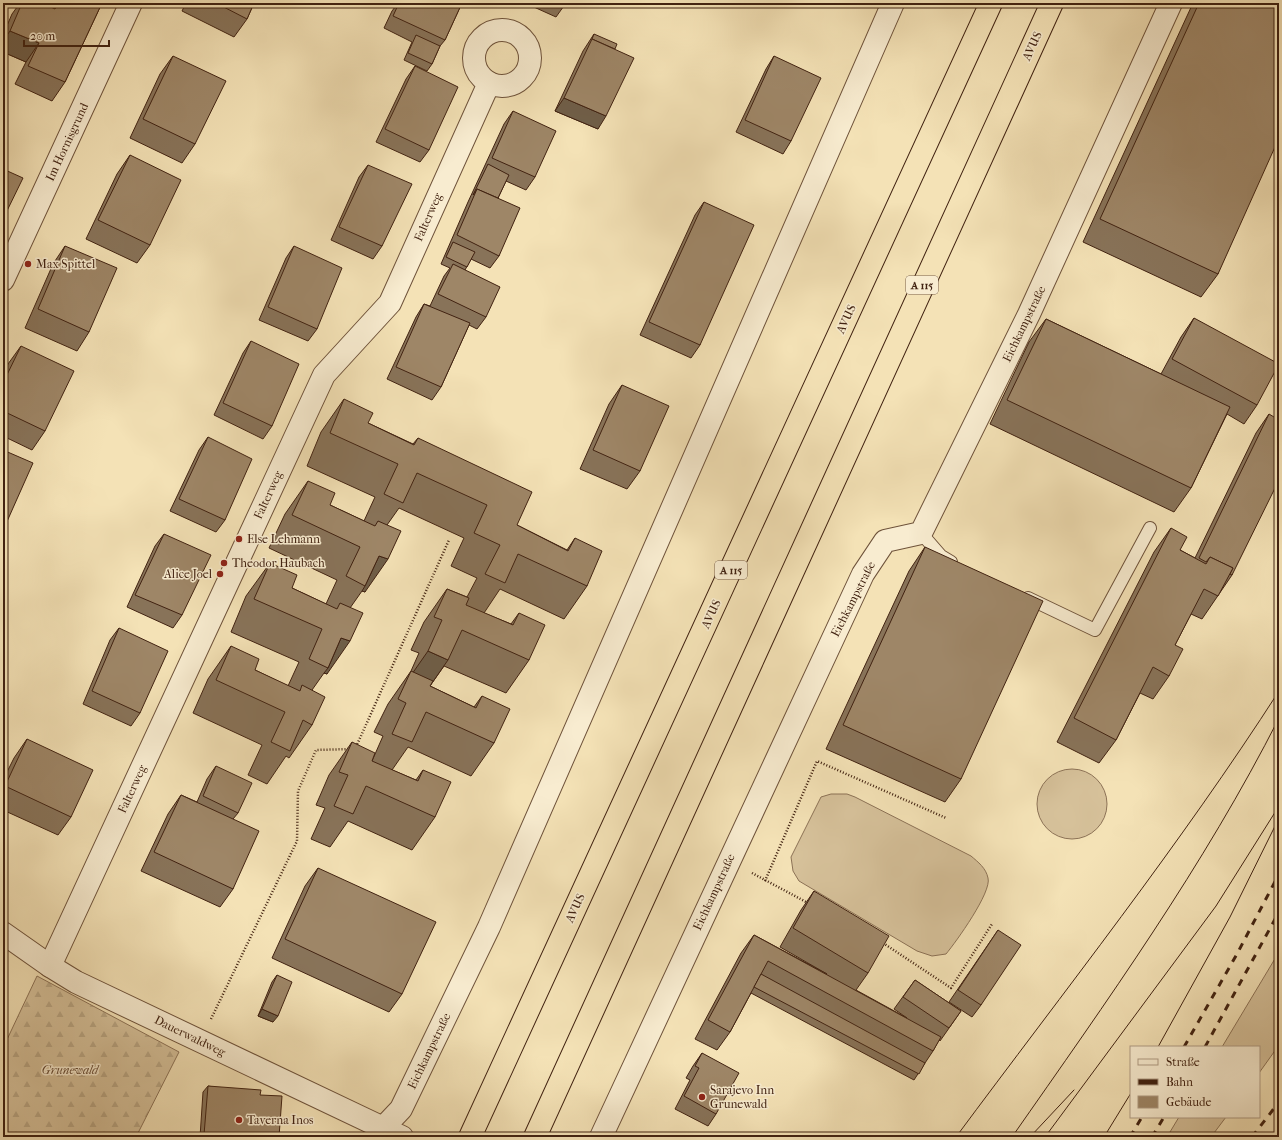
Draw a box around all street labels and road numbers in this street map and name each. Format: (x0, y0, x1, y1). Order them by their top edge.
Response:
street label: AVUS (1019, 29, 1045, 64)
street label: Im Hornisgrund (43, 100, 91, 183)
street label: Falterweg (411, 190, 445, 243)
road number: A 115 (906, 276, 938, 294)
street label: Eichkampstraße (1000, 284, 1048, 364)
street label: AVUS (833, 302, 859, 337)
street label: Falterweg (251, 468, 285, 521)
street label: Eichkampstraße (828, 559, 878, 639)
road number: A 115 (715, 561, 747, 579)
street label: AVUS (698, 597, 724, 632)
street label: Falterweg (115, 762, 149, 815)
street label: Eichkampstraße (690, 851, 738, 932)
street label: AVUS (562, 891, 588, 926)
street label: Eichkampstraße (405, 1011, 453, 1091)
street label: Dauerwaldweg (152, 1013, 228, 1060)

